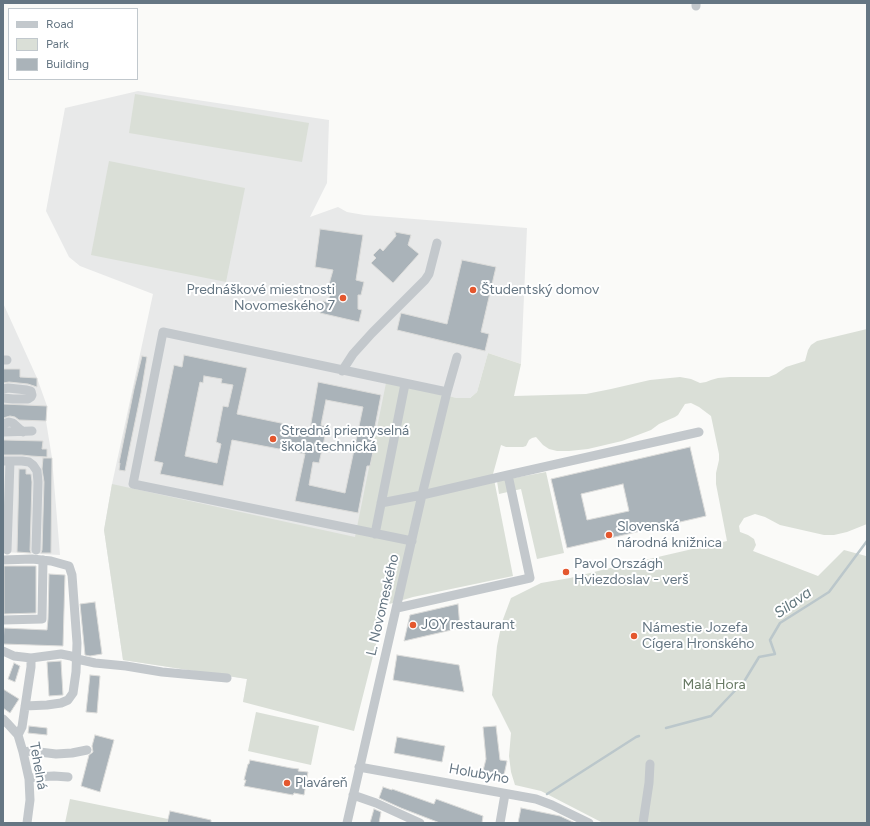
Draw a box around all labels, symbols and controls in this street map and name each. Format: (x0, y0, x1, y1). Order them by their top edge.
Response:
legend (8, 8, 138, 80)
text: Road (46, 17, 74, 31)
text: Park (46, 37, 69, 51)
text: Building (46, 57, 89, 71)
place label: Prednáškové miestnosti Novomeského 7 (186, 282, 335, 314)
place label: Študentský domov (481, 282, 599, 298)
marker: Študentský domov (468, 285, 478, 295)
marker: Prednáškové miestnosti Novomeského 7 (338, 293, 348, 303)
place label: Stredná priemyselná škola technická (281, 423, 409, 456)
marker: Stredná priemyselná škola technická (268, 434, 278, 444)
place label: Slovenská národná knižnica (617, 519, 722, 552)
marker: Slovenská národná knižnica (604, 530, 614, 540)
street label: L. Novomeského (363, 552, 403, 658)
place label: Pavol Országh Hviezdoslav - verš (574, 556, 689, 588)
marker: Pavol Országh Hviezdoslav - verš (561, 567, 571, 577)
water label: Silava (771, 584, 815, 622)
place label: JOY restaurant (421, 617, 515, 633)
marker: JOY restaurant (408, 620, 418, 630)
place label: Námestie Jozefa Cígera Hronského (642, 620, 754, 652)
marker: Námestie Jozefa Cígera Hronského (629, 631, 639, 641)
park label: Malá Hora (682, 677, 746, 693)
street label: Tehelná (26, 741, 50, 791)
street label: Holubyho (448, 760, 510, 788)
place label: Plaváreň (295, 775, 348, 791)
marker: Plaváreň (282, 778, 292, 788)

